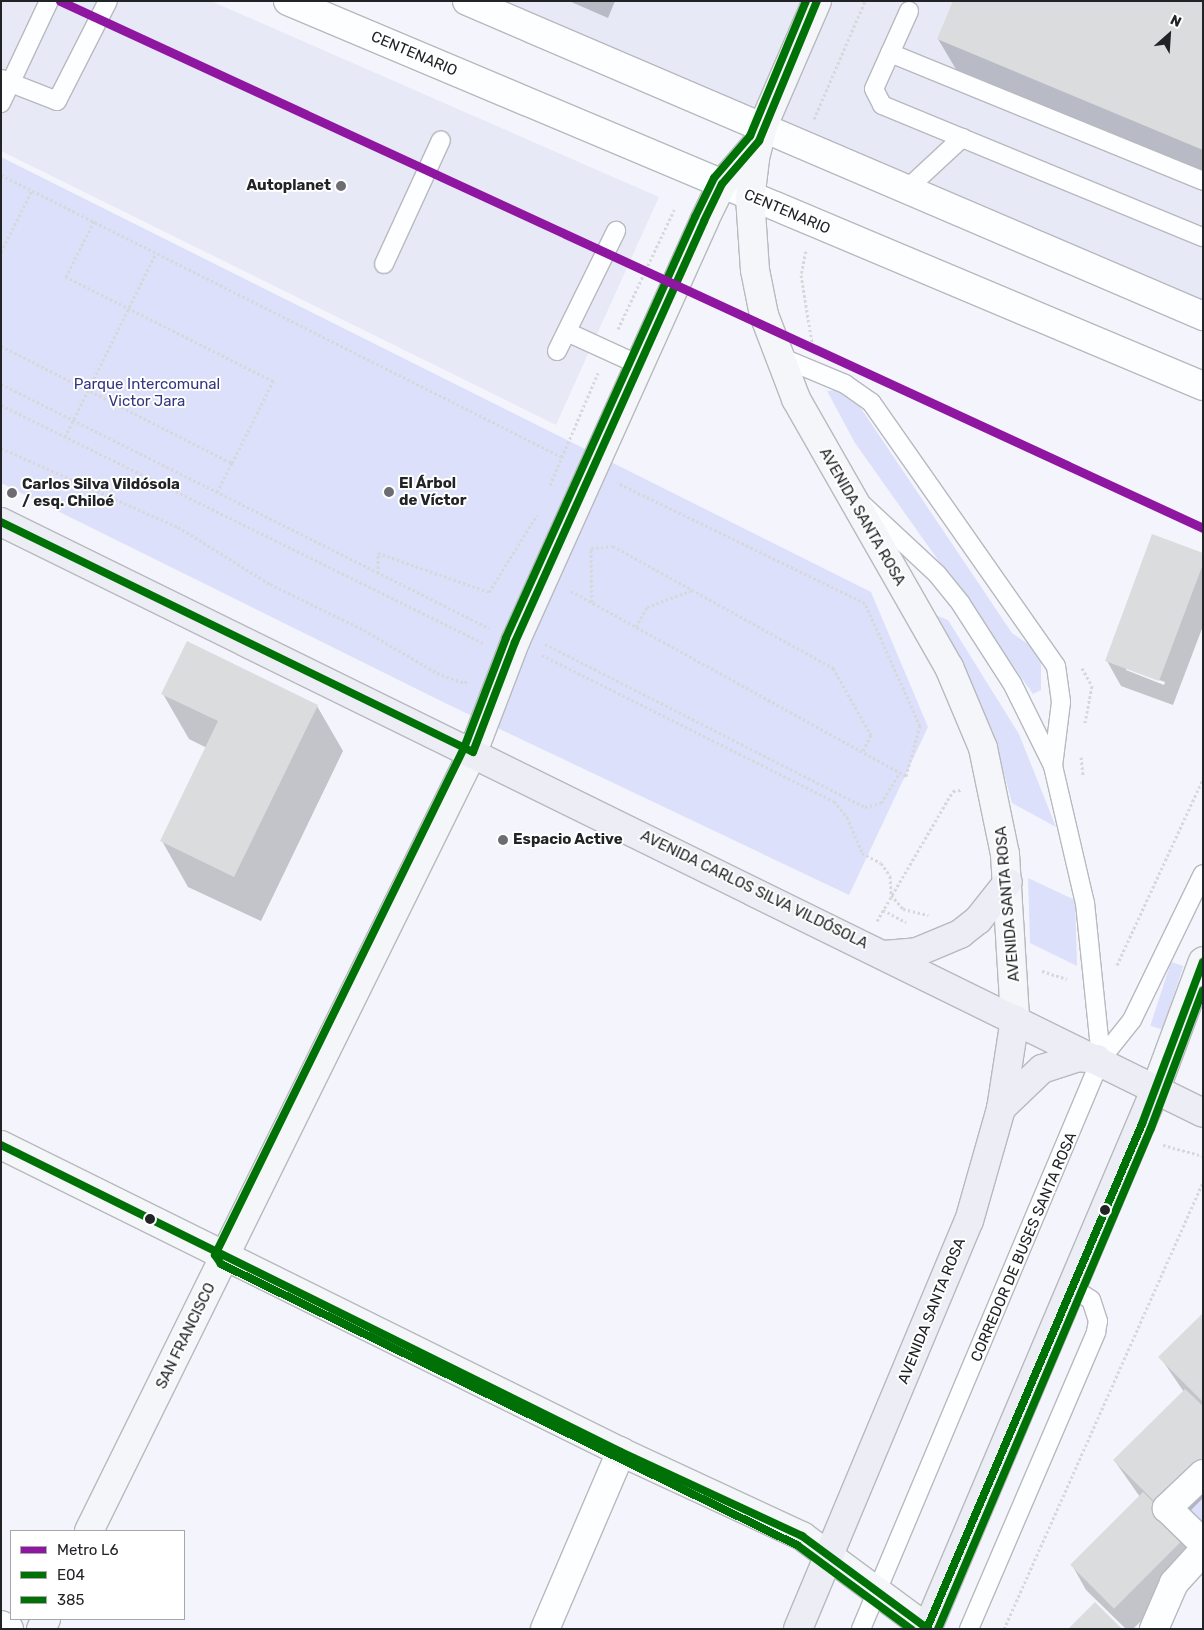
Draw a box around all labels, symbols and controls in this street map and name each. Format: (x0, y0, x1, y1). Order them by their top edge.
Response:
north arrow (1144, 10, 1194, 60)
text: N (1168, 11, 1184, 31)
street label: CENTENARIO (368, 28, 460, 80)
place label: Autoplanet (246, 177, 331, 195)
marker: Autoplanet (335, 180, 347, 192)
street label: CENTENARIO (741, 186, 833, 238)
park label: Parque Intercomunal Victor Jara (74, 375, 220, 410)
street label: AVENIDA SANTA ROSA (815, 445, 909, 589)
place label: El Árbol de Víctor (399, 474, 467, 509)
place label: Carlos Silva Vildósola / esq. Chiloé (22, 475, 180, 510)
marker: El Árbol de Víctor (383, 486, 395, 498)
marker: Carlos Silva Vildósola / esq. Chiloé (6, 487, 18, 499)
street label: AVENIDA SANTA ROSA (992, 825, 1024, 983)
street label: AVENIDA CARLOS SILVA VILDÓSOLA (637, 827, 871, 953)
place label: Espacio Active (513, 831, 623, 849)
marker: Espacio Active (497, 834, 509, 846)
street label: CORREDOR DE BUSES SANTA ROSA (967, 1129, 1081, 1365)
unlabelled marker (1100, 1205, 1110, 1215)
unlabelled marker (145, 1214, 155, 1224)
street label: AVENIDA SANTA ROSA (894, 1235, 970, 1387)
street label: SAN FRANCISCO (152, 1280, 220, 1392)
legend (10, 1530, 185, 1620)
text: Metro L6 (57, 1541, 118, 1559)
text: E04 (57, 1566, 85, 1584)
text: 385 (57, 1591, 84, 1609)

